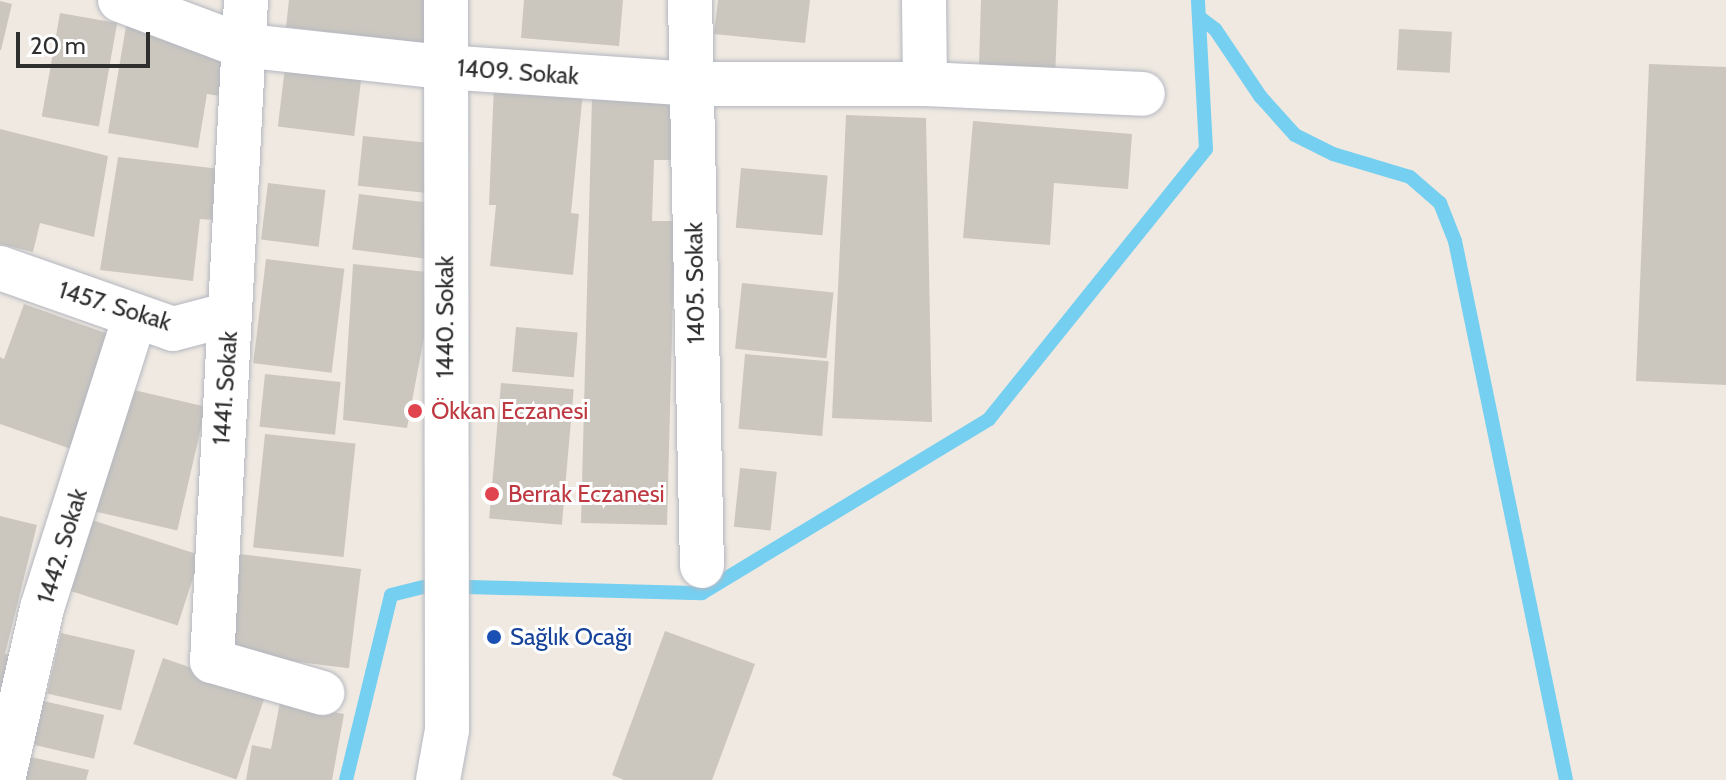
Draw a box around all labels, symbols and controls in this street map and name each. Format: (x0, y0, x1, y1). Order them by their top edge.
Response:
scale bar (20, 16, 154, 66)
text: 20 m (30, 31, 86, 60)
street label: 1409. Sokak (456, 53, 580, 91)
street label: 1405. Sokak (680, 222, 710, 344)
street label: 1440. Sokak (431, 256, 459, 378)
street label: 1457. Sokak (55, 275, 175, 337)
street label: 1441. Sokak (207, 330, 243, 446)
place label: Ökkan Eczanesi (431, 397, 588, 425)
marker: Ökkan Eczanesi (406, 402, 424, 420)
place label: Berrak Eczanesi (508, 480, 665, 508)
street label: 1442. Sokak (31, 485, 93, 607)
marker: Berrak Eczanesi (483, 485, 501, 503)
place label: Sağlık Ocağı (510, 623, 632, 651)
marker: Sağlık Ocağı (485, 628, 503, 646)

